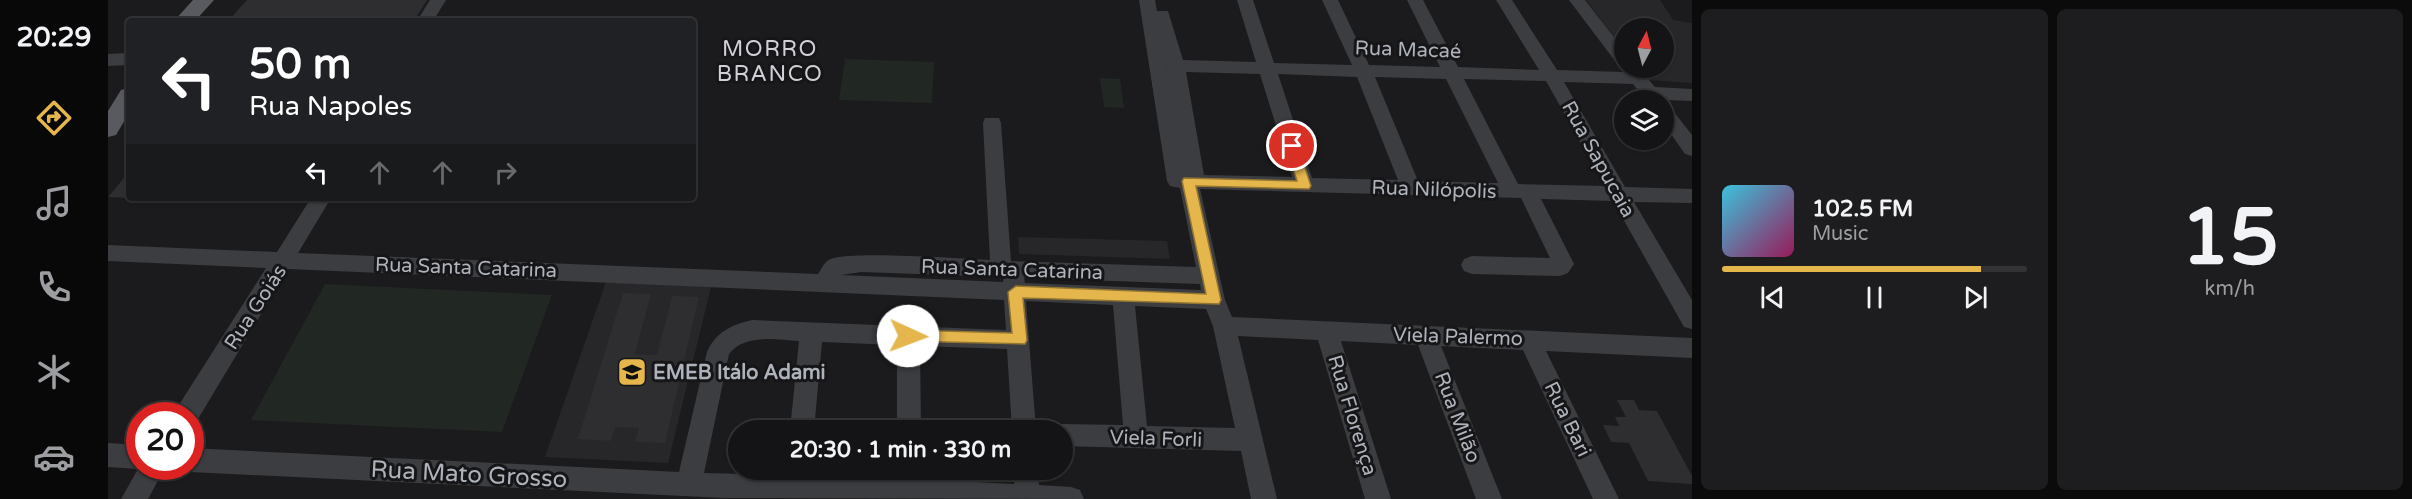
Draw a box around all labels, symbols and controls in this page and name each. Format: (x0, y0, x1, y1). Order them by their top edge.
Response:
north arrow (1614, 18, 1674, 78)
map controls (1614, 18, 1674, 150)
text: 20:29 (17, 21, 91, 54)
district label: MORRO BRANCO (717, 36, 823, 87)
street label: Rua Macaé (1354, 36, 1462, 64)
text: 50 m (249, 39, 351, 90)
icon: left (150, 42, 228, 120)
text: Rua Napoles (249, 90, 412, 123)
button: layers (1614, 90, 1674, 150)
icon: directions (33, 97, 75, 139)
street label: Rua Sapucaia (1556, 97, 1640, 222)
pin (1266, 120, 1317, 171)
icon: arrive (1275, 129, 1308, 162)
icon: left (300, 156, 333, 189)
icon: ahead (363, 156, 396, 189)
icon: ahead (426, 156, 459, 189)
icon: right (489, 156, 522, 189)
street label: Rua Nilópolis (1371, 176, 1497, 204)
icon: music (33, 182, 75, 224)
text: 15 (2181, 191, 2279, 285)
text: 102.5 FM (1812, 196, 1913, 222)
text: Music (1812, 222, 1868, 246)
street label: Rua Santa Catarina (374, 253, 557, 283)
street label: Rua Santa Catarina (920, 255, 1103, 285)
street label: Rua Goiás (220, 261, 292, 354)
icon: phone (33, 266, 75, 308)
text: km/h (2205, 277, 2255, 301)
icon: previous (1756, 281, 1789, 314)
icon: pause (1858, 281, 1891, 314)
icon: next (1959, 281, 1992, 314)
position arrow (876, 304, 940, 368)
street label: Viela Palermo (1393, 323, 1523, 351)
icon: climate (33, 351, 75, 393)
street label: Rua Florença (1322, 352, 1382, 478)
school or university icon: EMEB Itálo Adami (616, 356, 648, 388)
place label: EMEB Itálo Adami (653, 361, 825, 385)
street label: Rua Milão (1429, 369, 1485, 466)
street label: Rua Bari (1539, 378, 1596, 461)
speed limit sign: 20 (126, 402, 204, 480)
street label: Viela Forli (1109, 425, 1203, 453)
icon: car (33, 436, 75, 478)
text: 20:30 · 1 min · 330 m (790, 437, 1011, 463)
street label: Rua Mato Grosso (370, 455, 568, 494)

